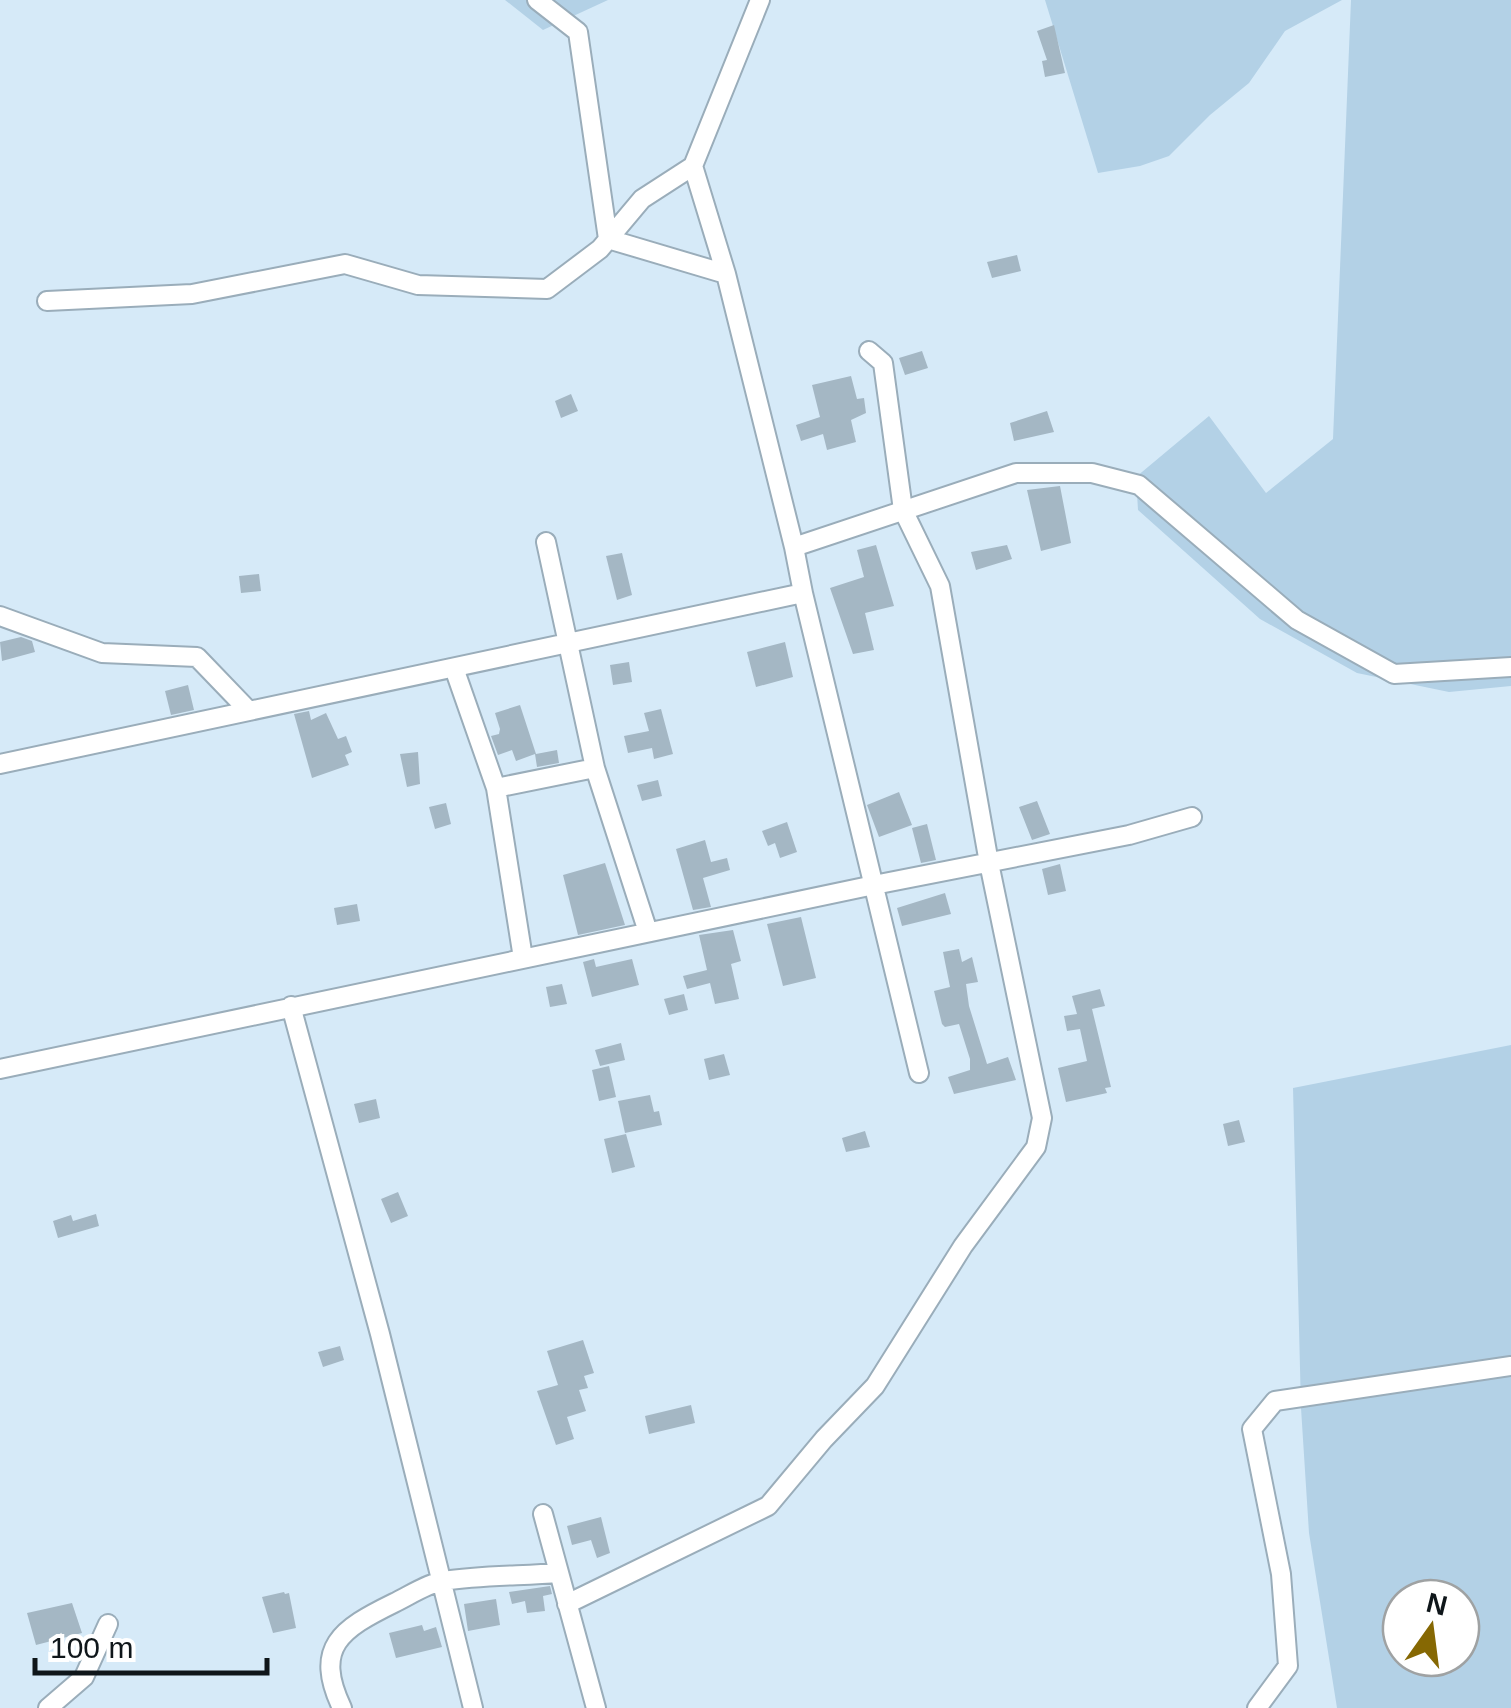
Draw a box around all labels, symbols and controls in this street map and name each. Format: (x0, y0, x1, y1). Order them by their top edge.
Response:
north arrow (1381, 1578, 1481, 1678)
text: N (1423, 1587, 1450, 1622)
scale bar (35, 1613, 268, 1675)
text: 100 m (50, 1631, 133, 1664)

